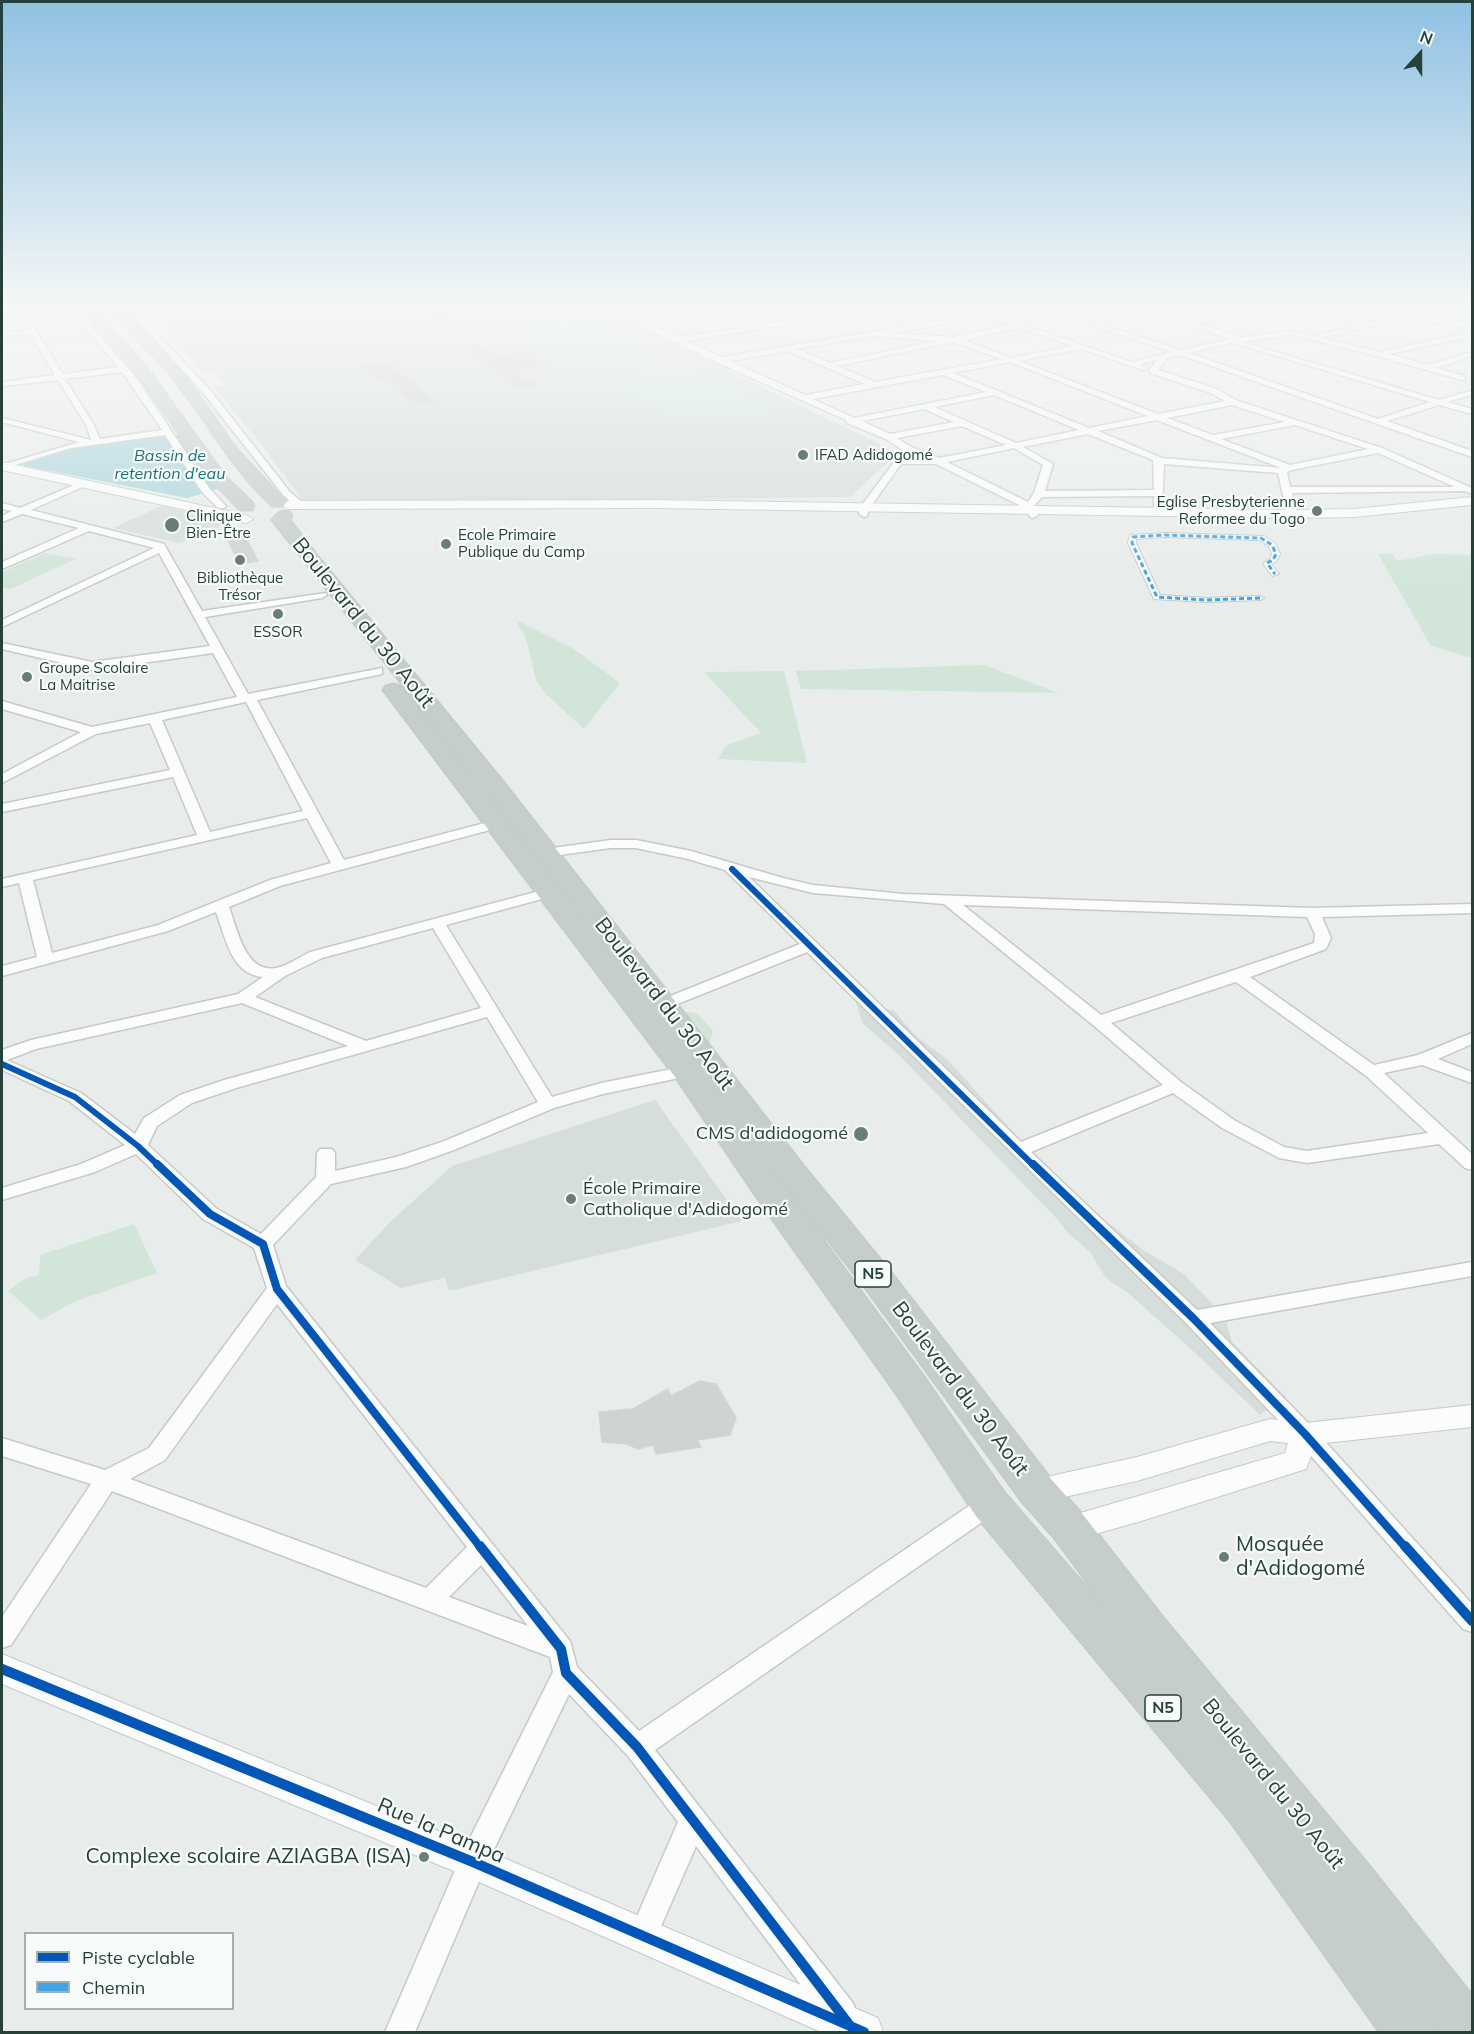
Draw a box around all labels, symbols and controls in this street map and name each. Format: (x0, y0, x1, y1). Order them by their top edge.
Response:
north arrow (1390, 24, 1450, 84)
text: N (1417, 26, 1436, 49)
water label: Bassin de retention d'eau (115, 446, 225, 484)
place label: IFAD Adidogomé (815, 446, 933, 464)
marker: IFAD Adidogomé (796, 448, 810, 462)
place label: Eglise Presbyterienne Reformee du Togo (1157, 493, 1305, 528)
marker: Eglise Presbyterienne Reformee du Togo (1310, 504, 1324, 518)
place label: Clinique Bien-Être (186, 507, 251, 542)
marker: Clinique Bien-Être (163, 516, 181, 534)
place label: Ecole Primaire Publique du Camp (458, 526, 585, 561)
street label: Boulevard du 30 Août (287, 533, 439, 713)
marker: Ecole Primaire Publique du Camp (439, 537, 453, 551)
marker: Bibliothèque Trésor (233, 553, 247, 567)
place label: Bibliothèque Trésor (197, 569, 283, 604)
marker: ESSOR (271, 607, 285, 621)
place label: ESSOR (253, 623, 303, 641)
place label: Groupe Scolaire La Maitrise (39, 659, 148, 694)
marker: Groupe Scolaire La Maitrise (20, 670, 34, 684)
street label: Boulevard du 30 Août (589, 913, 739, 1095)
place label: CMS d'adidogomé (696, 1123, 848, 1145)
marker: CMS d'adidogomé (852, 1125, 870, 1143)
place label: École Primaire Catholique d'Adidogomé (583, 1178, 788, 1220)
marker: École Primaire Catholique d'Adidogomé (564, 1192, 578, 1206)
road number: N5 (855, 1261, 891, 1287)
street label: Boulevard du 30 Août (886, 1297, 1034, 1481)
place label: Mosquée d'Adidogomé (1236, 1532, 1365, 1582)
marker: Mosquée d'Adidogomé (1217, 1550, 1231, 1564)
street label: Boulevard du 30 Août (1197, 1694, 1349, 1874)
road number: N5 (1145, 1695, 1181, 1721)
street label: Rue la Pampa (373, 1793, 509, 1869)
place label: Complexe scolaire AZIAGBA (ISA) (86, 1844, 412, 1870)
marker: Complexe scolaire AZIAGBA (ISA) (417, 1850, 431, 1864)
legend (24, 1932, 234, 2010)
text: Piste cyclable (82, 1946, 195, 1969)
text: Chemin (82, 1976, 145, 1999)

